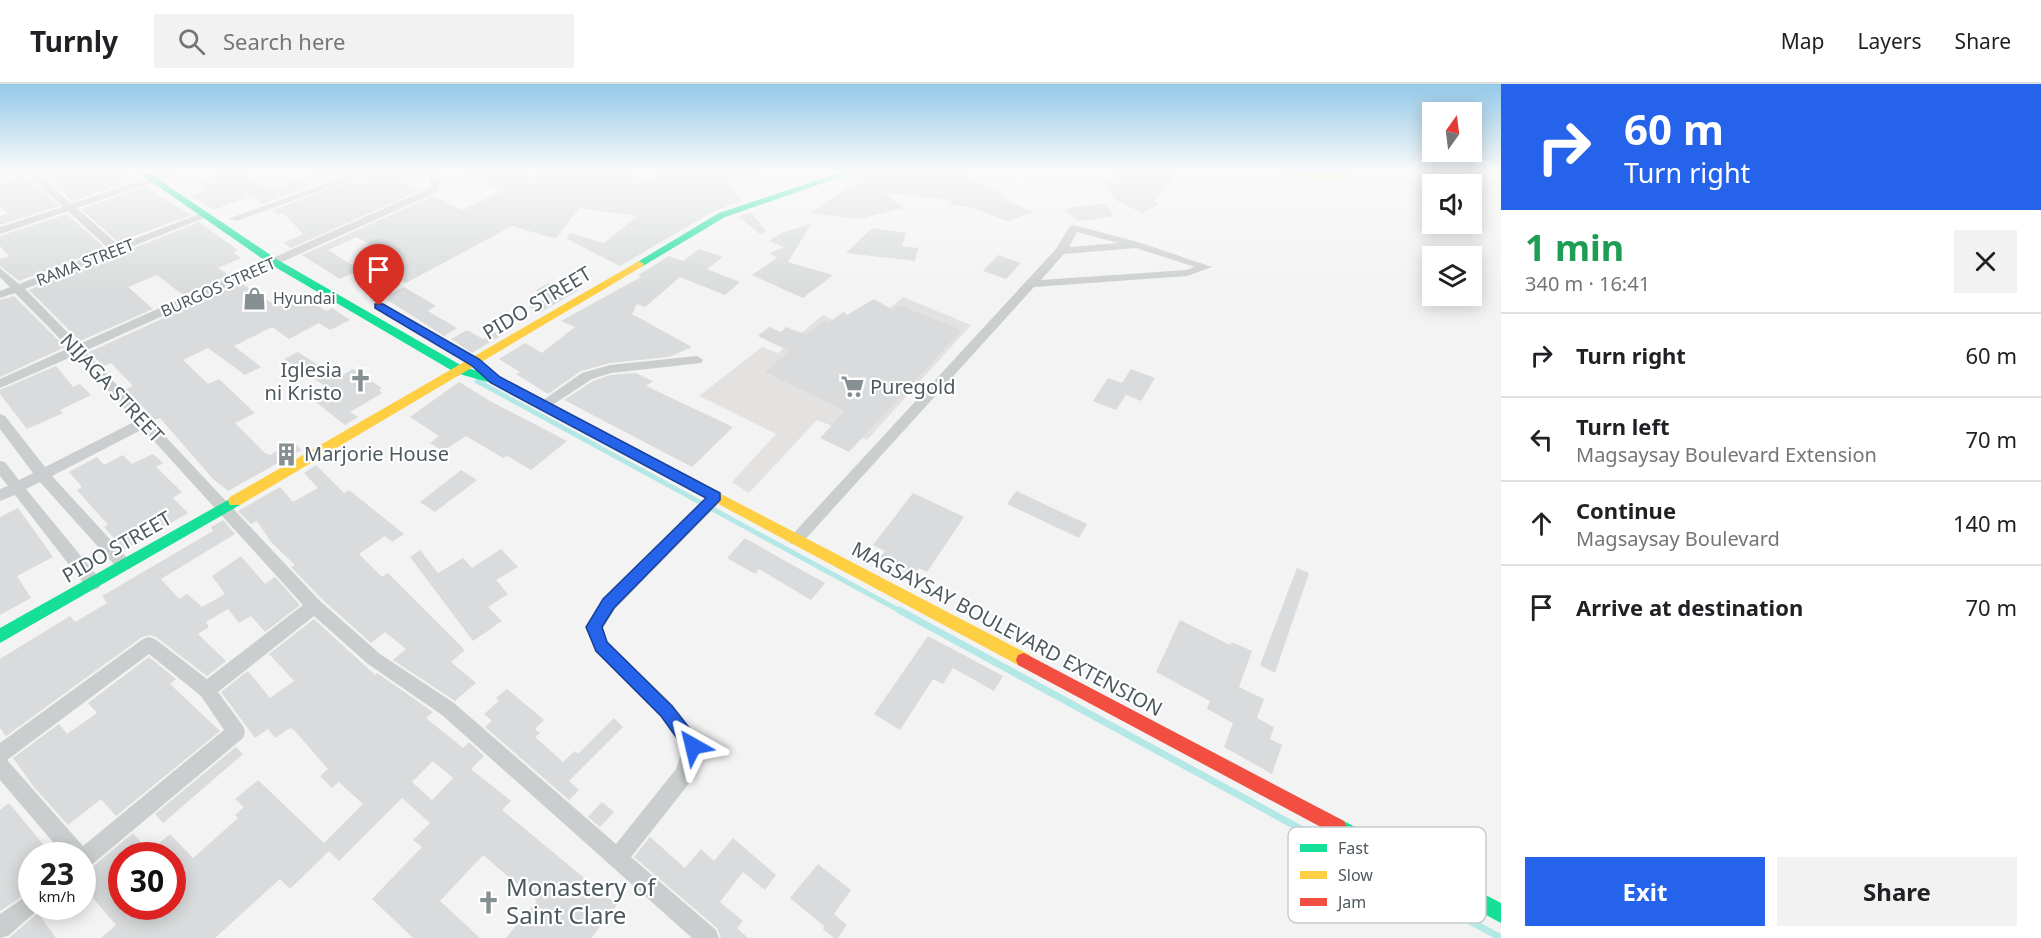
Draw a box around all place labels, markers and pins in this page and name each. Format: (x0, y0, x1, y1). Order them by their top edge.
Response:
pin (353, 244, 404, 306)
shop icon: Hyundai (242, 285, 268, 311)
place label: Hyundai (273, 287, 336, 309)
place label: Iglesia ni Kristo (265, 356, 342, 406)
church icon: Iglesia ni Kristo (347, 368, 373, 394)
place label: Puregold (870, 373, 955, 400)
supermarket icon: Puregold (839, 374, 865, 400)
place label: Marjorie House (304, 440, 449, 467)
building icon: Marjorie House (273, 441, 299, 467)
place label: Monastery of Saint Clare (506, 870, 657, 931)
church icon: Monastery of Saint Clare (475, 889, 501, 915)

